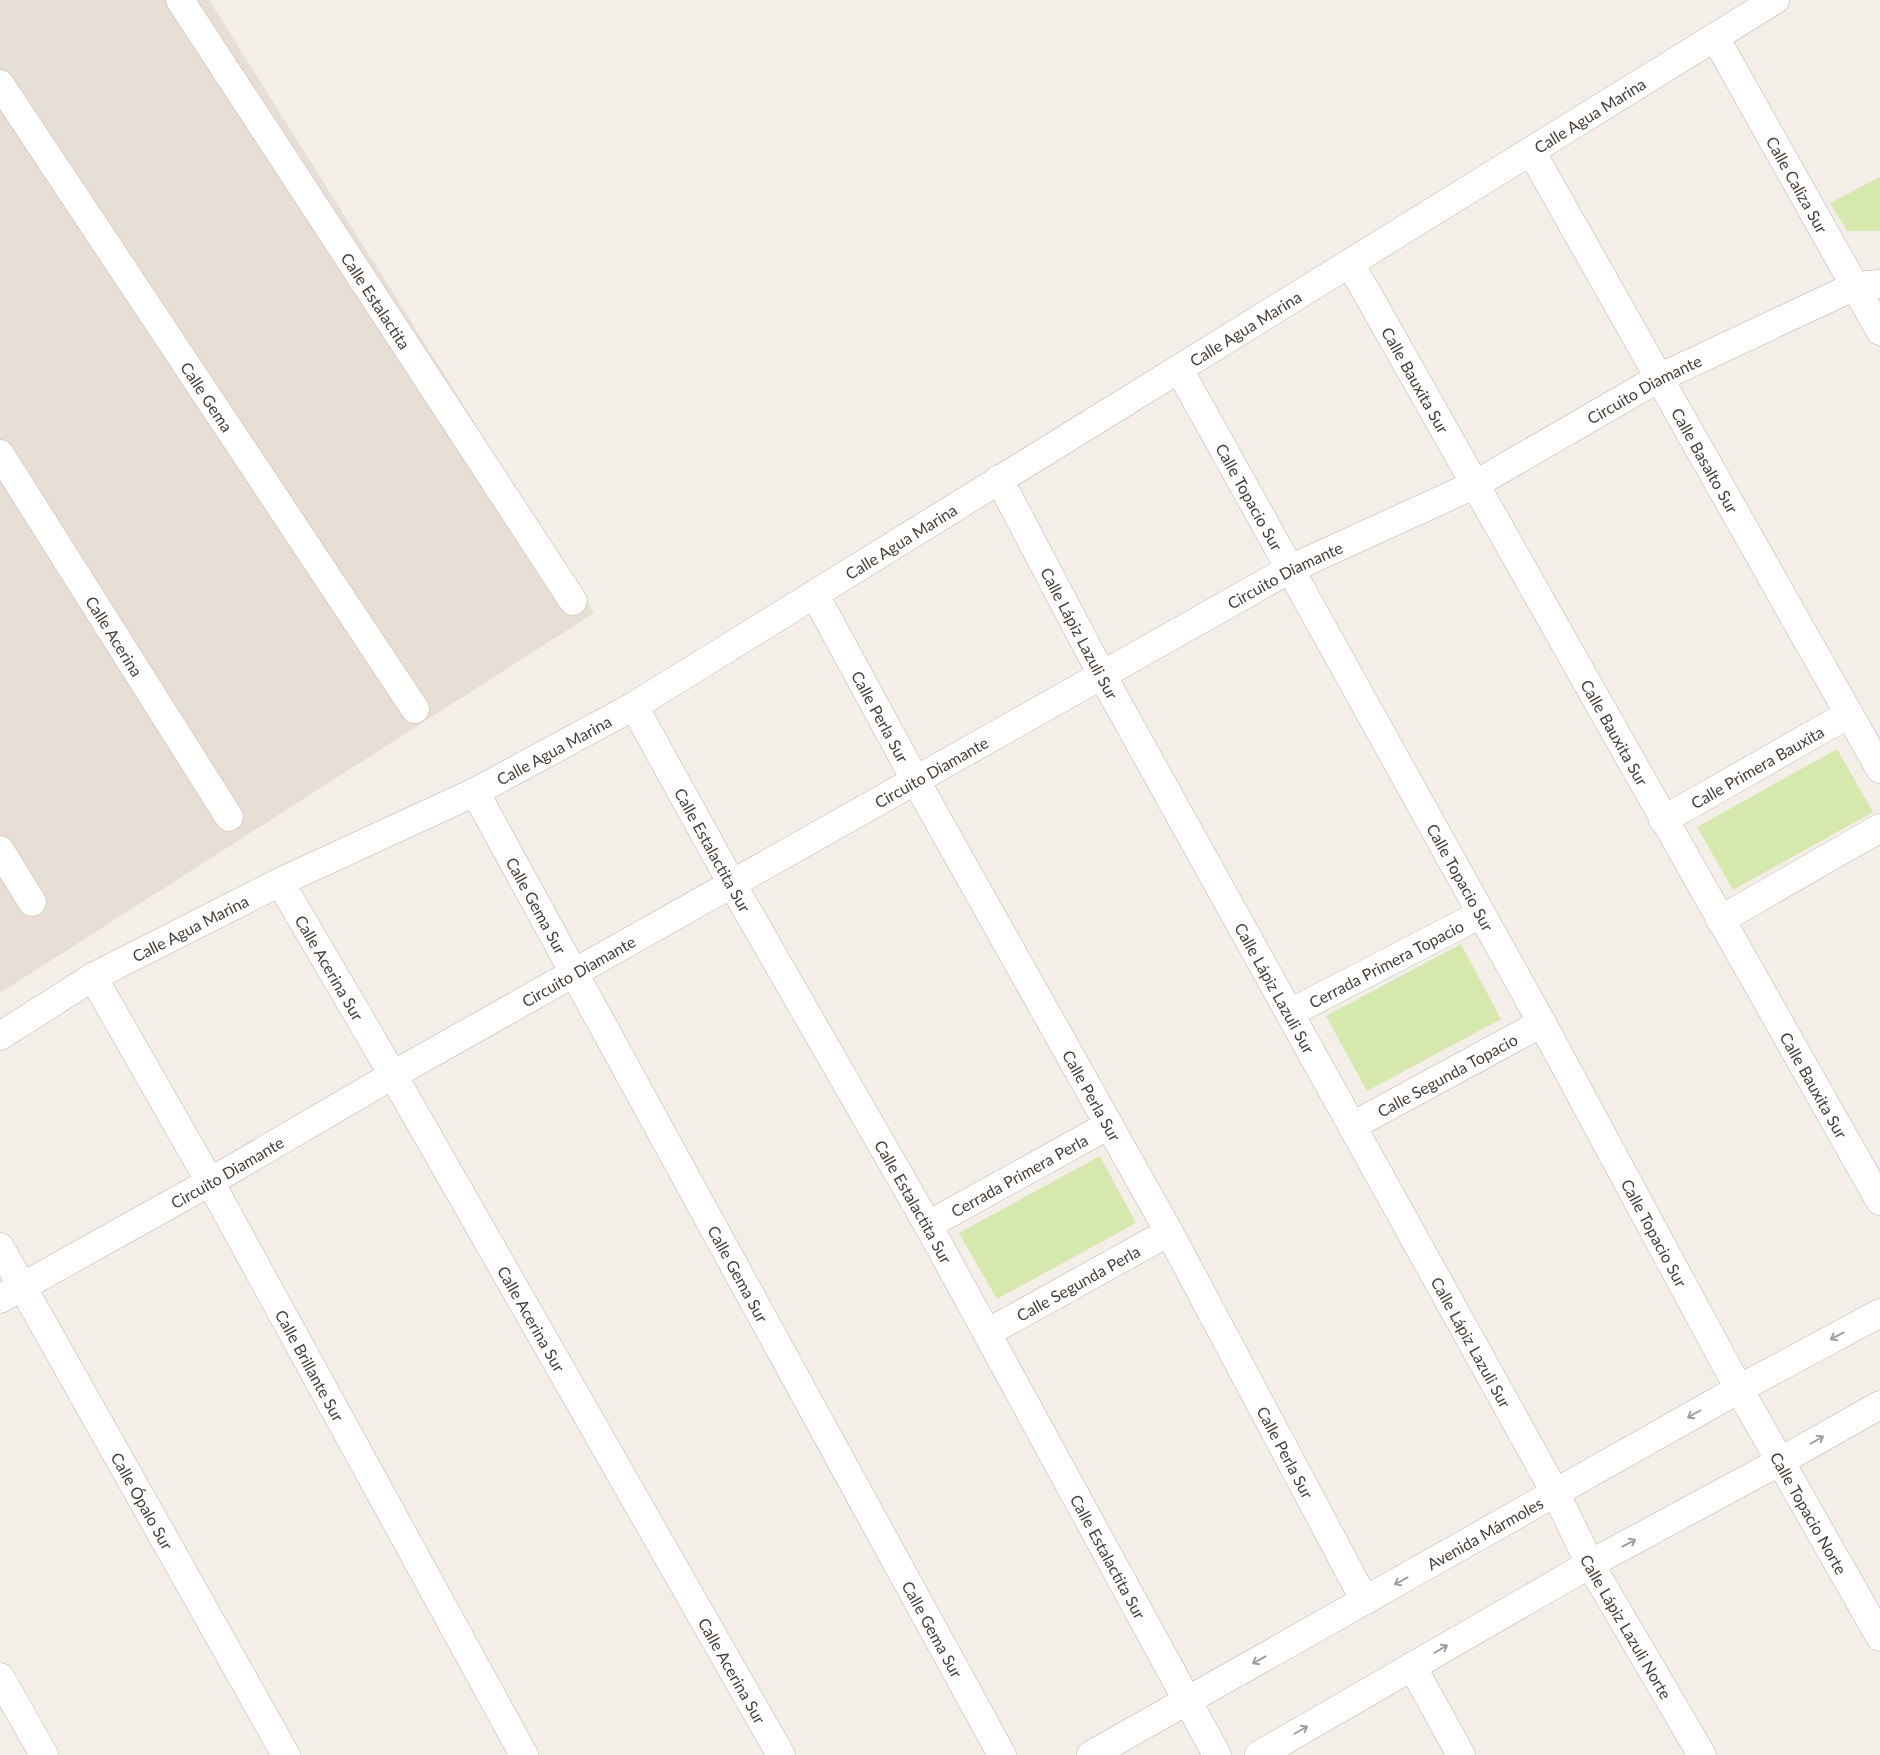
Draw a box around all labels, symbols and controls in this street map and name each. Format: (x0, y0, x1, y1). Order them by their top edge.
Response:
street label: Calle Agua Marina (1530, 73, 1649, 156)
street label: Calle Caliza Sur (1763, 133, 1832, 236)
street label: Calle Estalactita (338, 249, 415, 352)
street label: Calle Agua Marina (1186, 286, 1304, 370)
street label: Calle Bauxita Sur (1378, 323, 1453, 436)
street label: Circuito Diamante (1583, 350, 1704, 427)
street label: Calle Gema (177, 358, 237, 435)
street label: Calle Basalto Sur (1668, 404, 1743, 516)
street label: Calle Topacio Sur (1212, 440, 1287, 554)
street label: Calle Agua Marina (841, 499, 960, 583)
street label: Circuito Diamante (1224, 537, 1345, 612)
street label: Calle Lápiz Lazuli Sur (1037, 564, 1123, 702)
street label: Calle Acerina (82, 592, 147, 680)
street label: Calle Perla Sur (848, 667, 913, 766)
street label: Calle Bauxita Sur (1578, 676, 1653, 789)
street label: Calle Agua Marina (493, 711, 614, 788)
street label: Calle Primera Bauxita (1687, 721, 1827, 812)
street label: Circuito Diamante (871, 732, 991, 811)
street label: Calle Estalactita Sur (671, 784, 755, 915)
street label: Calle Topacio Sur (1424, 820, 1498, 934)
street label: Calle Gema Sur (503, 854, 571, 957)
street label: Calle Agua Marina (129, 890, 251, 965)
street label: Calle Acerina Sur (292, 911, 368, 1024)
street label: Cerrada Primera Topacio (1305, 915, 1466, 1011)
street label: Calle Lápiz Lazuli Sur (1232, 919, 1319, 1057)
street label: Circuito Diamante (518, 931, 638, 1010)
street label: Calle Bauxita Sur (1777, 1028, 1852, 1141)
street label: Calle Segunda Topacio (1374, 1029, 1520, 1120)
street label: Calle Perla Sur (1059, 1046, 1125, 1144)
street label: Cerrada Primera Perla (947, 1129, 1091, 1220)
street label: Circuito Diamante (167, 1132, 287, 1212)
street label: Calle Estalactita Sur (871, 1136, 956, 1267)
street label: Calle Topacio Sur (1618, 1175, 1692, 1290)
street label: Calle Gema Sur (704, 1222, 773, 1325)
street label: Calle Segunda Perla (1013, 1241, 1143, 1324)
street label: Calle Acerina Sur (494, 1262, 570, 1375)
street label: Calle Lápiz Lazuli Sur (1428, 1273, 1516, 1411)
street label: Calle Brillante Sur (272, 1306, 349, 1425)
one-way arrow (1830, 1332, 1845, 1341)
street label: Calle Perla Sur (1254, 1403, 1318, 1501)
one-way arrow (1687, 1409, 1702, 1419)
one-way arrow (1810, 1435, 1824, 1445)
street label: Calle Topacio Norte (1767, 1448, 1852, 1577)
street label: Calle Ópalo Sur (108, 1449, 178, 1553)
street label: Calle Estalactita Sur (1067, 1491, 1150, 1622)
street label: Avenida Mármoles (1423, 1492, 1546, 1573)
one-way arrow (1621, 1538, 1636, 1548)
street label: Calle Lápiz Lazuli Norte (1577, 1551, 1676, 1702)
one-way arrow (1394, 1576, 1409, 1586)
street label: Calle Gema Sur (899, 1577, 967, 1681)
street label: Calle Acerina Sur (695, 1614, 770, 1727)
one-way arrow (1434, 1644, 1449, 1654)
one-way arrow (1253, 1656, 1267, 1666)
one-way arrow (1293, 1725, 1307, 1735)

